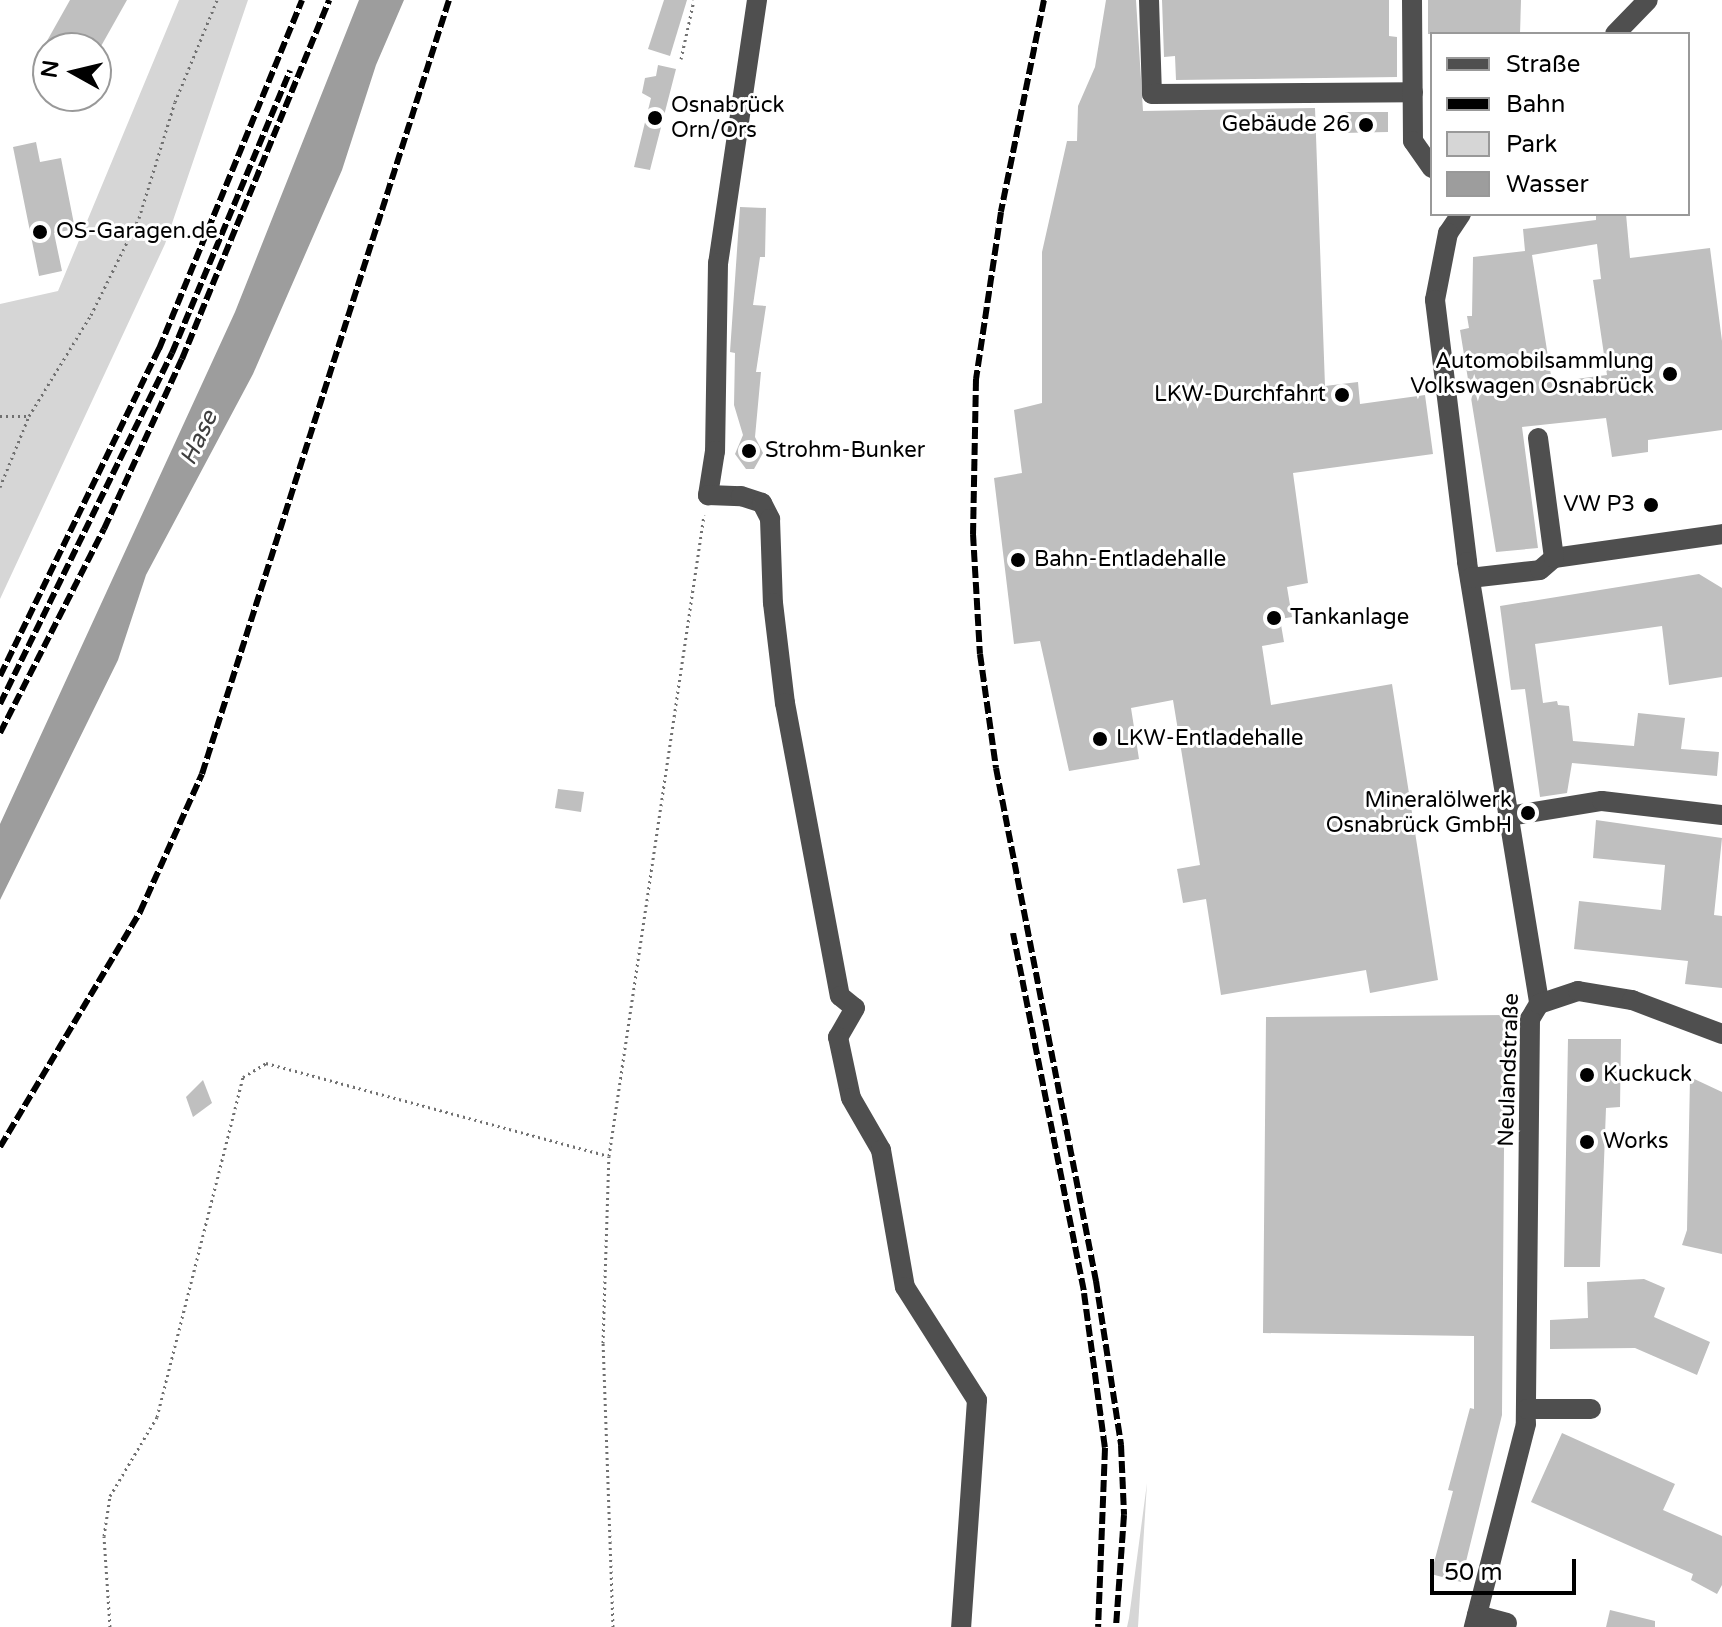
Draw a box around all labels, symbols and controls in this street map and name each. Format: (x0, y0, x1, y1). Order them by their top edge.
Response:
north arrow (32, 32, 112, 112)
legend (1430, 32, 1690, 216)
text: Straße (1506, 50, 1580, 79)
text: N (36, 58, 64, 80)
text: Bahn (1506, 90, 1565, 119)
place label: Osnabrück Orn/Ors (671, 92, 784, 144)
marker: Osnabrück Orn/Ors (646, 109, 664, 127)
place label: Gebäude 26 (1222, 112, 1350, 138)
marker: Gebäude 26 (1357, 116, 1375, 134)
text: Park (1506, 130, 1557, 159)
text: Wasser (1506, 170, 1589, 199)
place label: OS-Garagen.de (56, 219, 218, 245)
marker: OS-Garagen.de (31, 223, 49, 241)
place label: Automobilsammlung Volkswagen Osnabrück (1410, 348, 1654, 400)
marker: Automobilsammlung Volkswagen Osnabrück (1661, 365, 1679, 383)
place label: LKW-Durchfahrt (1154, 382, 1326, 408)
marker: LKW-Durchfahrt (1333, 386, 1351, 404)
water label: Hase (174, 406, 224, 470)
place label: Strohm-Bunker (765, 438, 925, 464)
marker: Strohm-Bunker (740, 442, 758, 460)
place label: VW P3 (1563, 492, 1635, 518)
marker: VW P3 (1642, 496, 1660, 514)
place label: Bahn-Entladehalle (1034, 547, 1226, 573)
marker: Bahn-Entladehalle (1009, 551, 1027, 569)
place label: Tankanlage (1290, 605, 1409, 631)
marker: Tankanlage (1265, 609, 1283, 627)
place label: LKW-Entladehalle (1116, 726, 1303, 752)
marker: LKW-Entladehalle (1091, 730, 1109, 748)
place label: Mineralölwerk Osnabrück GmbH (1326, 787, 1512, 838)
marker: Mineralölwerk Osnabrück GmbH (1519, 804, 1537, 822)
street label: Neulandstraße (1493, 993, 1525, 1147)
place label: Kuckuck (1603, 1062, 1692, 1088)
marker: Kuckuck (1578, 1066, 1596, 1084)
place label: Works (1603, 1129, 1668, 1155)
marker: Works (1578, 1133, 1596, 1151)
scale bar (1434, 1543, 1580, 1593)
text: 50 m (1444, 1558, 1502, 1587)

